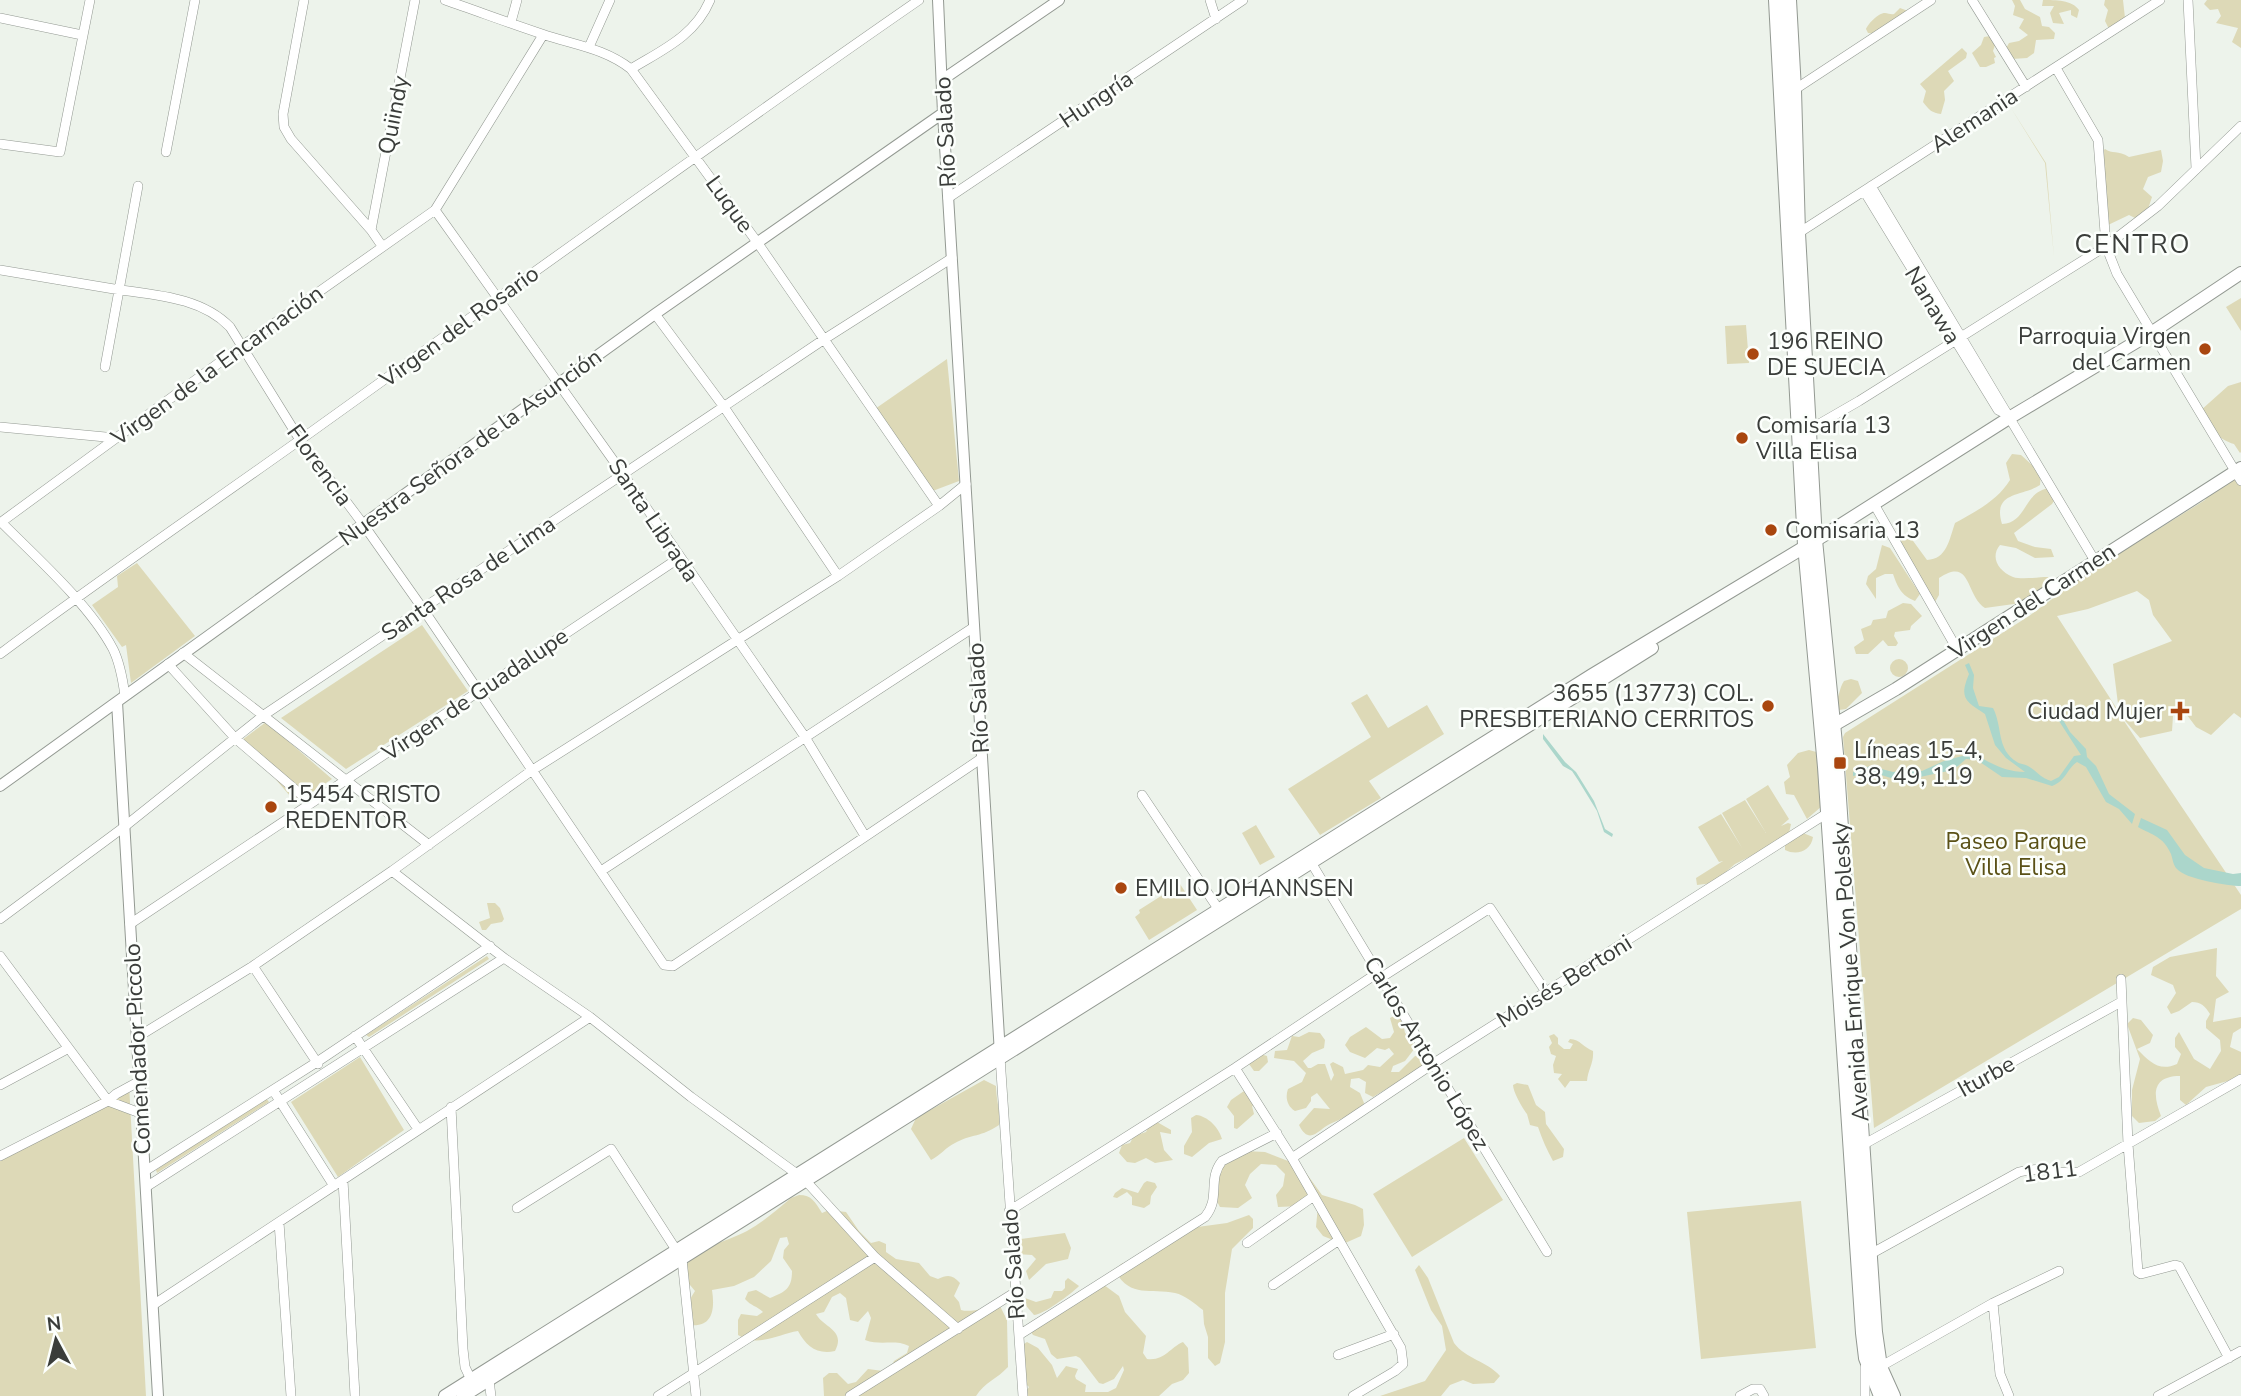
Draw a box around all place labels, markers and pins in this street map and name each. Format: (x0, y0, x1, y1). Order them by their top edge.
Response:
place label: Parroquia Virgen del Carmen (2018, 321, 2191, 378)
place label: 196 REINO DE SUECIA (1767, 326, 1886, 383)
marker: Parroquia Virgen del Carmen (2197, 341, 2213, 357)
marker: 196 REINO DE SUECIA (1745, 346, 1761, 362)
place label: Comisaría 13 Villa Elisa (1755, 410, 1891, 467)
marker: Comisaría 13 Villa Elisa (1734, 430, 1750, 446)
place label: Comisaria 13 (1785, 515, 1920, 546)
marker: Comisaria 13 (1763, 522, 1779, 538)
place label: 3655 (13773) COL. PRESBITERIANO CERRITOS (1459, 678, 1754, 735)
place label: Ciudad Mujer (2027, 696, 2165, 727)
marker: 3655 (13773) COL. PRESBITERIANO CERRITOS (1760, 698, 1776, 714)
marker: Ciudad Mujer (2170, 701, 2190, 721)
place label: Líneas 15-4, 38, 49, 119 (1854, 735, 1983, 792)
marker: Líneas 15-4, 38, 49, 119 (1832, 755, 1848, 771)
place label: 15454 CRISTO REDENTOR (285, 779, 441, 836)
marker: 15454 CRISTO REDENTOR (263, 799, 279, 815)
place label: EMILIO JOHANNSEN (1135, 873, 1354, 904)
marker: EMILIO JOHANNSEN (1113, 880, 1129, 896)

